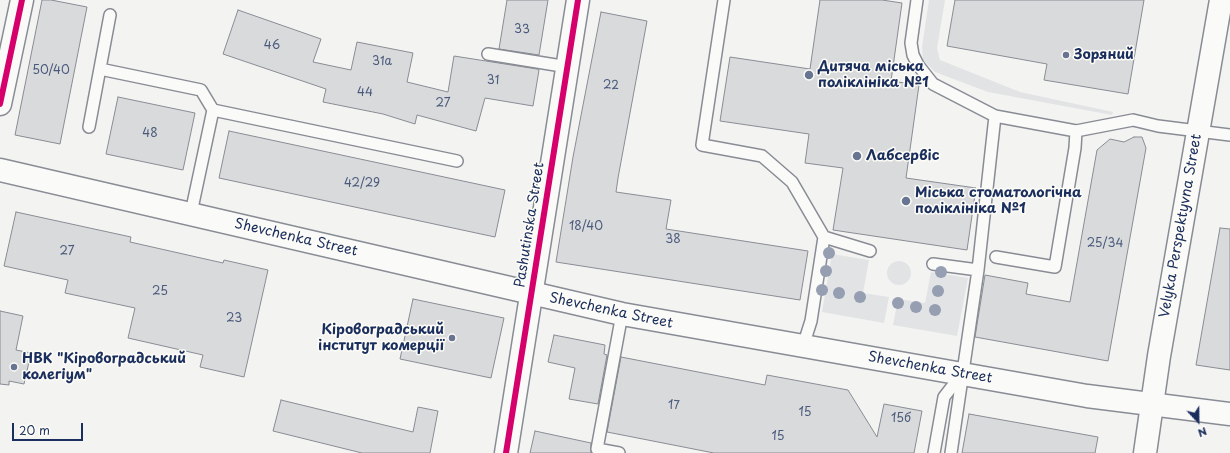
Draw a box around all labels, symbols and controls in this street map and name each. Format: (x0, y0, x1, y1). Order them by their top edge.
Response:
house number: 33 (514, 23, 530, 37)
house number: 46 (264, 39, 280, 53)
place label: Зоряний (1074, 47, 1134, 63)
marker: Зоряний (1061, 50, 1071, 60)
house number: 31а (372, 55, 392, 69)
place label: Дитяча міська поліклініка №1 (818, 59, 929, 92)
house number: 50/40 (32, 64, 70, 78)
marker: Дитяча міська поліклініка №1 (803, 69, 815, 81)
house number: 31 (487, 74, 499, 88)
house number: 22 (603, 79, 619, 93)
house number: 44 (357, 86, 373, 100)
house number: 27 (436, 97, 450, 111)
house number: 48 (142, 127, 158, 141)
street label: Velyka Perspektyvna Street (1157, 133, 1205, 319)
place label: Лабсервіс (866, 148, 939, 164)
marker: Лабсервіс (851, 150, 863, 162)
street label: Pashutinska Street (512, 161, 548, 289)
house number: 42/29 (344, 177, 380, 191)
place label: Міська стоматологічна поліклініка №1 (915, 185, 1082, 218)
marker: Міська стоматологічна поліклініка №1 (900, 195, 912, 207)
street label: Shevchenka Street (233, 216, 359, 260)
house number: 18/40 (569, 220, 603, 234)
house number: 38 (665, 233, 681, 247)
house number: 25/34 (1087, 237, 1123, 251)
house number: 27 (60, 245, 74, 259)
house number: 25 (152, 285, 168, 299)
street label: Shevchenka Street (548, 290, 674, 332)
house number: 23 (226, 312, 242, 326)
place label: Кіровоградський інститут комерції (318, 322, 444, 354)
marker: Кіровоградський інститут комерції (447, 333, 457, 343)
street label: Shevchenka Street (867, 349, 993, 387)
place label: НВК "Кіровоградський колегіум" (22, 351, 186, 384)
marker: НВК "Кіровоградський колегіум" (9, 362, 19, 372)
house number: 17 (668, 399, 680, 413)
north arrow (1178, 401, 1218, 441)
house number: 15 (798, 406, 812, 420)
house number: 15б (891, 412, 911, 426)
scale bar (14, 415, 85, 441)
text: 20 m (19, 421, 50, 439)
text: N (1195, 423, 1210, 442)
house number: 15 (771, 430, 785, 444)

